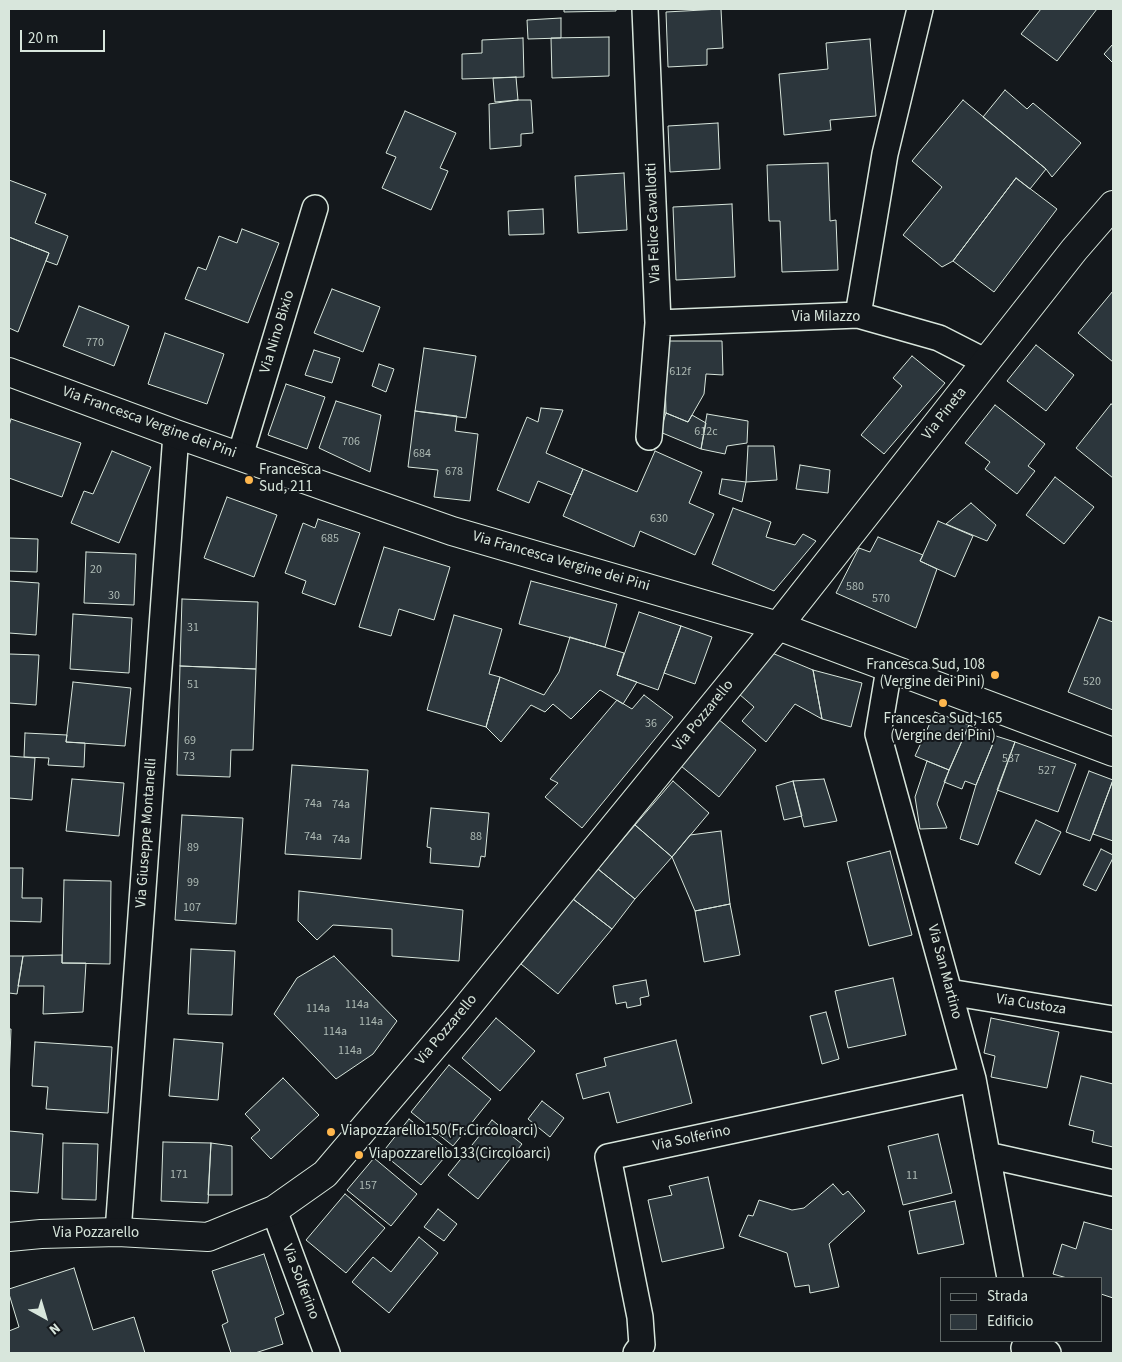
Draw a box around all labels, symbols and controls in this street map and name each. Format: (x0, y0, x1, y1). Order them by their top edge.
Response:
scale bar (22, 20, 108, 52)
text: 20 m (28, 28, 58, 49)
street label: Via Felice Cavallotti (643, 162, 665, 284)
street label: Via Nino Bixio (257, 288, 299, 376)
street label: Via Milazzo (792, 309, 860, 327)
house number: 770 (86, 336, 104, 350)
house number: 612f (669, 365, 691, 379)
street label: Via Francesca Vergine dei Pini (60, 383, 238, 463)
street label: Via Pineta (919, 384, 971, 444)
house number: 612c (694, 425, 718, 439)
house number: 706 (342, 435, 360, 449)
house number: 684 (413, 447, 431, 461)
place label: Francesca Sud, 211 (259, 462, 321, 497)
house number: 678 (445, 465, 463, 479)
marker: Francesca Sud, 211 (243, 474, 255, 486)
house number: 630 (650, 512, 668, 526)
street label: Via Francesca Vergine dei Pini (470, 528, 652, 596)
house number: 685 (321, 532, 339, 546)
house number: 20 (90, 563, 102, 577)
house number: 580 (846, 580, 864, 594)
house number: 30 (108, 589, 120, 603)
house number: 570 (872, 592, 890, 606)
house number: 31 (187, 621, 199, 635)
place label: Francesca Sud, 108 (Vergine dei Pini) (866, 657, 985, 692)
marker: Francesca Sud, 108 (Vergine dei Pini) (989, 669, 1001, 681)
house number: 520 (1083, 675, 1101, 689)
street label: Via Pozzarello (670, 677, 738, 755)
house number: 51 (187, 678, 199, 692)
marker: Francesca Sud, 165 (Vergine dei Pini) (937, 697, 949, 709)
place label: Francesca Sud, 165 (Vergine dei Pini) (884, 711, 1002, 746)
house number: 36 (645, 717, 657, 731)
house number: 69 (184, 734, 196, 748)
house number: 73 (183, 750, 195, 764)
house number: 537 (1002, 752, 1020, 766)
street label: Via Giuseppe Montanelli (133, 757, 161, 909)
house number: 527 (1038, 764, 1056, 778)
house number: 74a (304, 797, 322, 811)
house number: 74a (332, 798, 350, 812)
house number: 74a (304, 830, 322, 844)
house number: 88 (470, 830, 482, 844)
house number: 74a (332, 833, 350, 847)
house number: 89 (187, 841, 199, 855)
house number: 99 (187, 876, 199, 890)
house number: 107 (183, 901, 201, 915)
street label: Via San Martino (923, 923, 965, 1021)
street label: Via Pozzarello (412, 991, 482, 1069)
street label: Via Custoza (995, 991, 1067, 1019)
house number: 114a (345, 998, 369, 1012)
house number: 114a (306, 1002, 330, 1016)
house number: 114a (359, 1015, 383, 1029)
house number: 114a (323, 1025, 347, 1039)
house number: 114a (338, 1044, 362, 1058)
street label: Via Solferino (652, 1122, 732, 1156)
place label: Viapozzarello150(Fr.Circoloarci) (341, 1123, 538, 1141)
marker: Viapozzarello150(Fr.Circoloarci) (325, 1126, 337, 1138)
place label: Viapozzarello133(Circoloarci) (369, 1146, 551, 1164)
marker: Viapozzarello133(Circoloarci) (353, 1149, 365, 1161)
house number: 171 (170, 1168, 188, 1182)
house number: 11 (906, 1169, 918, 1183)
house number: 157 (359, 1179, 377, 1193)
street label: Via Pozzarello (53, 1225, 139, 1243)
street label: Via Solferino (277, 1242, 323, 1322)
legend (940, 1277, 1102, 1342)
text: Strada (987, 1286, 1028, 1307)
north arrow (20, 1292, 70, 1342)
text: Edificio (987, 1311, 1034, 1332)
text: N (45, 1318, 64, 1339)

